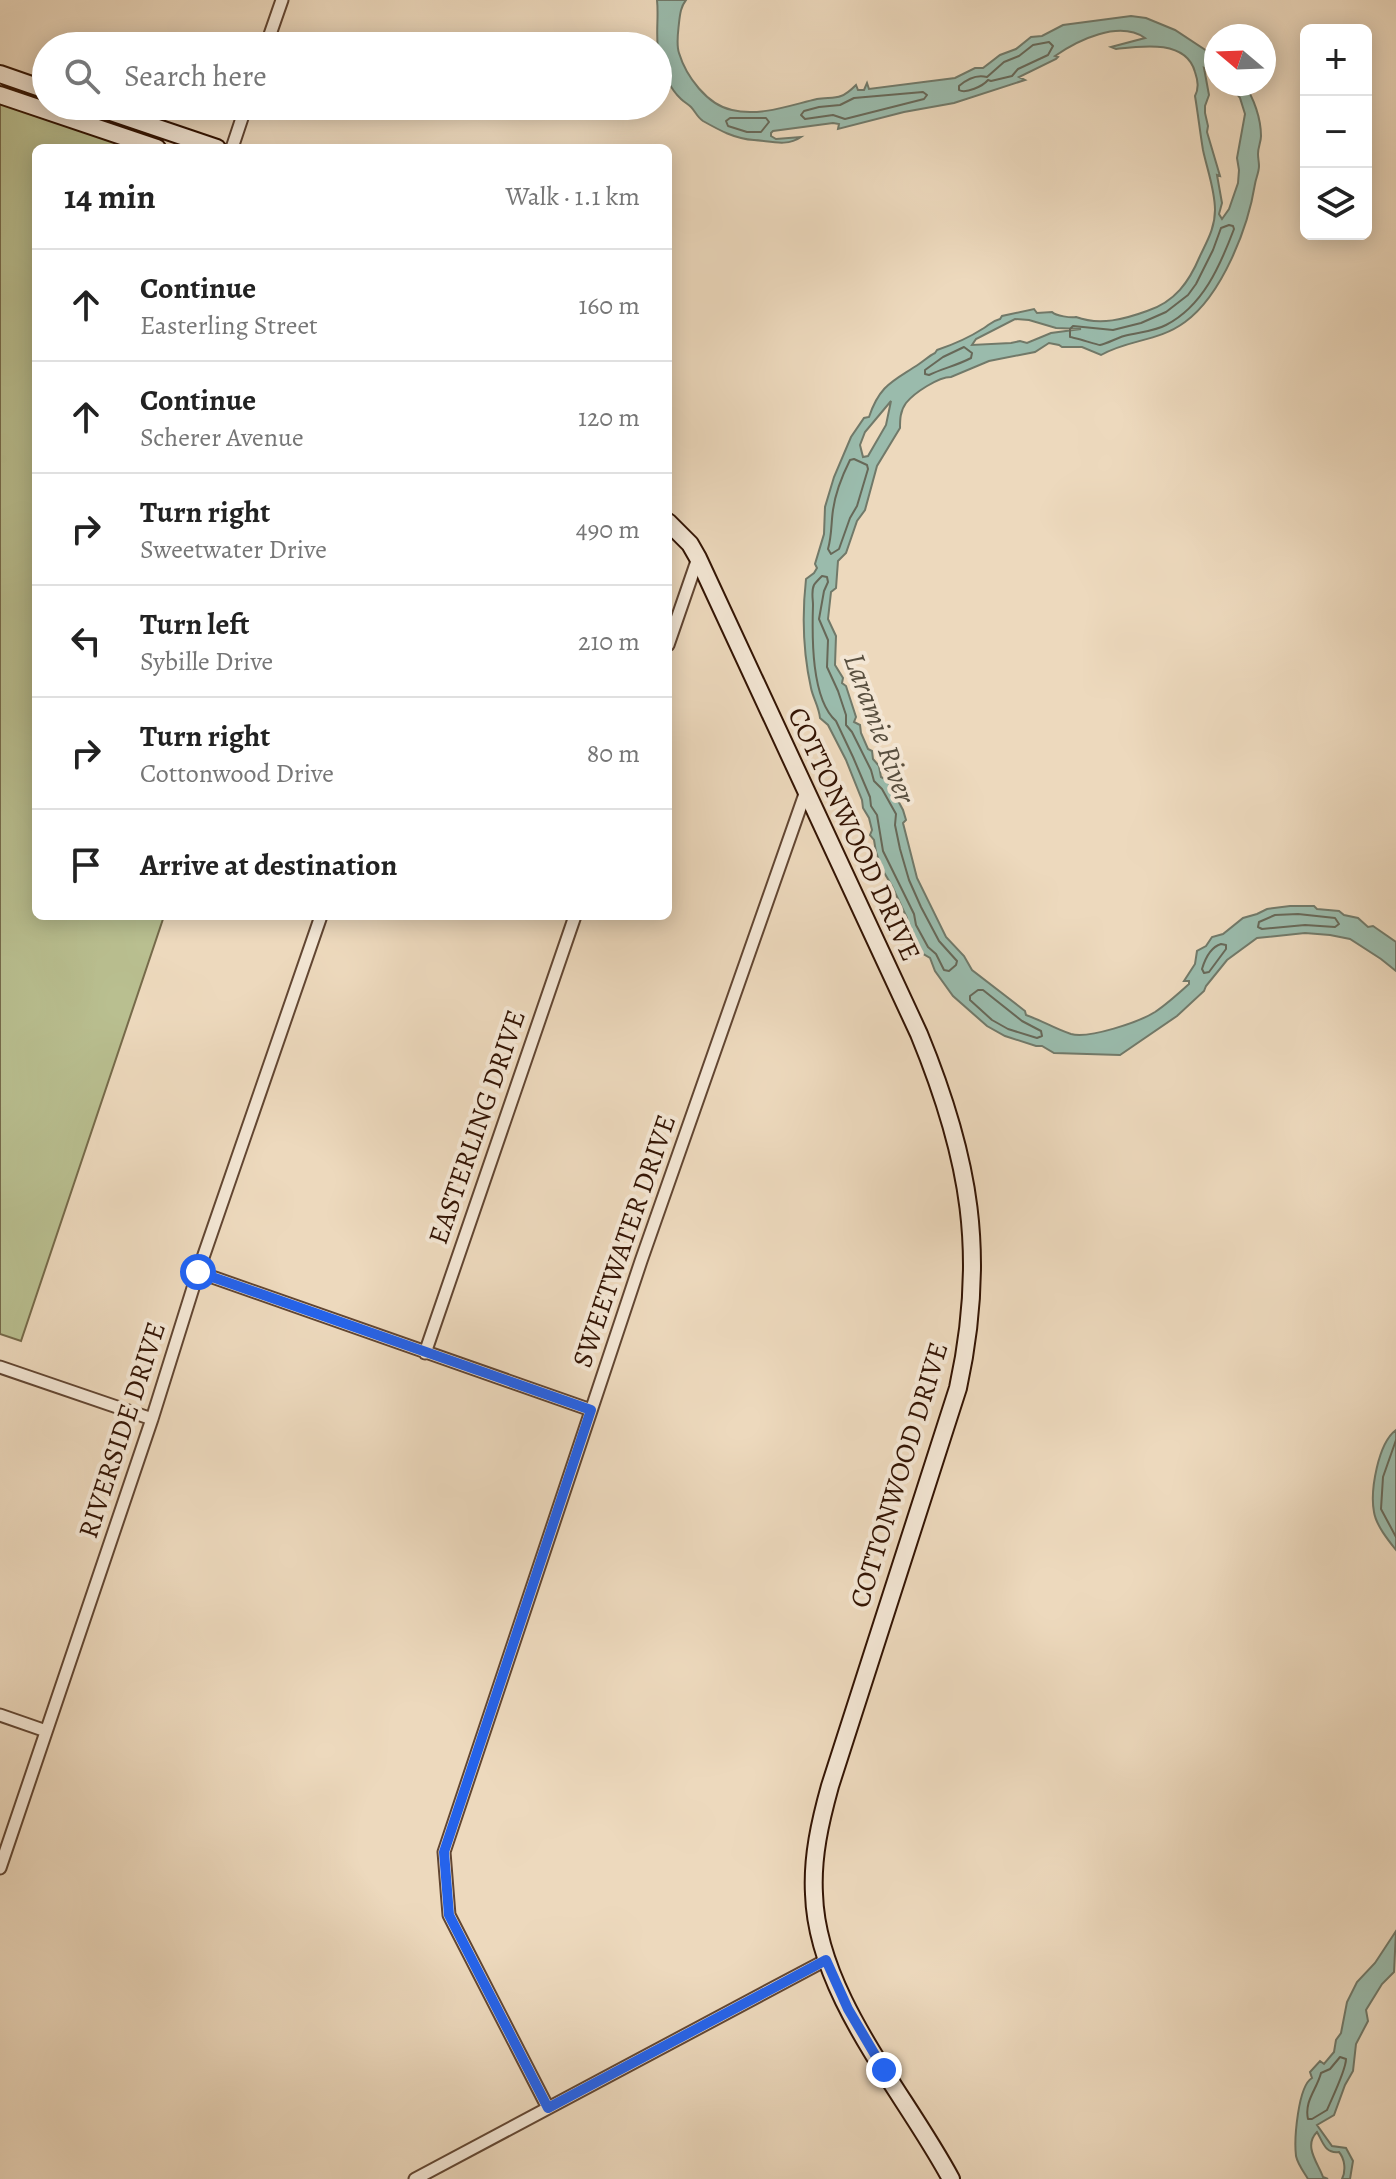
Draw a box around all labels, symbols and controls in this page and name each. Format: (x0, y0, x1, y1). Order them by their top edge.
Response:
north arrow (1204, 24, 1276, 96)
map controls (1300, 24, 1372, 240)
button: + (1300, 24, 1372, 96)
search box (32, 32, 672, 120)
icon: search (60, 54, 104, 98)
text: Search here (124, 56, 267, 96)
button: − (1300, 96, 1372, 168)
button: layers (1300, 168, 1372, 240)
text: 14 min (64, 173, 156, 220)
text: Walk · 1.1 km (506, 179, 640, 214)
text: Continue (140, 268, 256, 308)
icon: ahead (64, 283, 108, 327)
text: 160 m (578, 288, 640, 323)
text: Easterling Street (140, 308, 318, 343)
text: Continue (140, 380, 256, 420)
icon: ahead (64, 395, 108, 439)
text: 120 m (578, 400, 640, 435)
text: Scherer Avenue (140, 420, 304, 455)
text: Turn right (140, 492, 270, 532)
icon: right (64, 507, 108, 551)
text: 490 m (576, 512, 640, 547)
text: Sweetwater Drive (140, 532, 327, 567)
text: Turn left (140, 604, 249, 644)
icon: left (64, 619, 108, 663)
text: 210 m (578, 624, 640, 659)
text: Sybille Drive (140, 644, 273, 679)
water label: Laramie River (834, 648, 926, 810)
street label: COTTONWOOD DRIVE (778, 701, 930, 967)
text: Turn right (140, 716, 270, 756)
icon: right (64, 731, 108, 775)
text: 80 m (587, 736, 640, 771)
text: Cottonwood Drive (140, 756, 334, 791)
icon: arrive (64, 843, 108, 887)
text: Arrive at destination (140, 845, 397, 885)
street label: EASTERLING DRIVE (419, 1005, 535, 1249)
street label: SWEETWATER DRIVE (563, 1110, 685, 1372)
route start (180, 1254, 216, 1290)
street label: RIVERSIDE DRIVE (69, 1317, 175, 1543)
street label: COTTONWOOD DRIVE (840, 1337, 958, 1613)
route end (866, 2052, 902, 2088)

